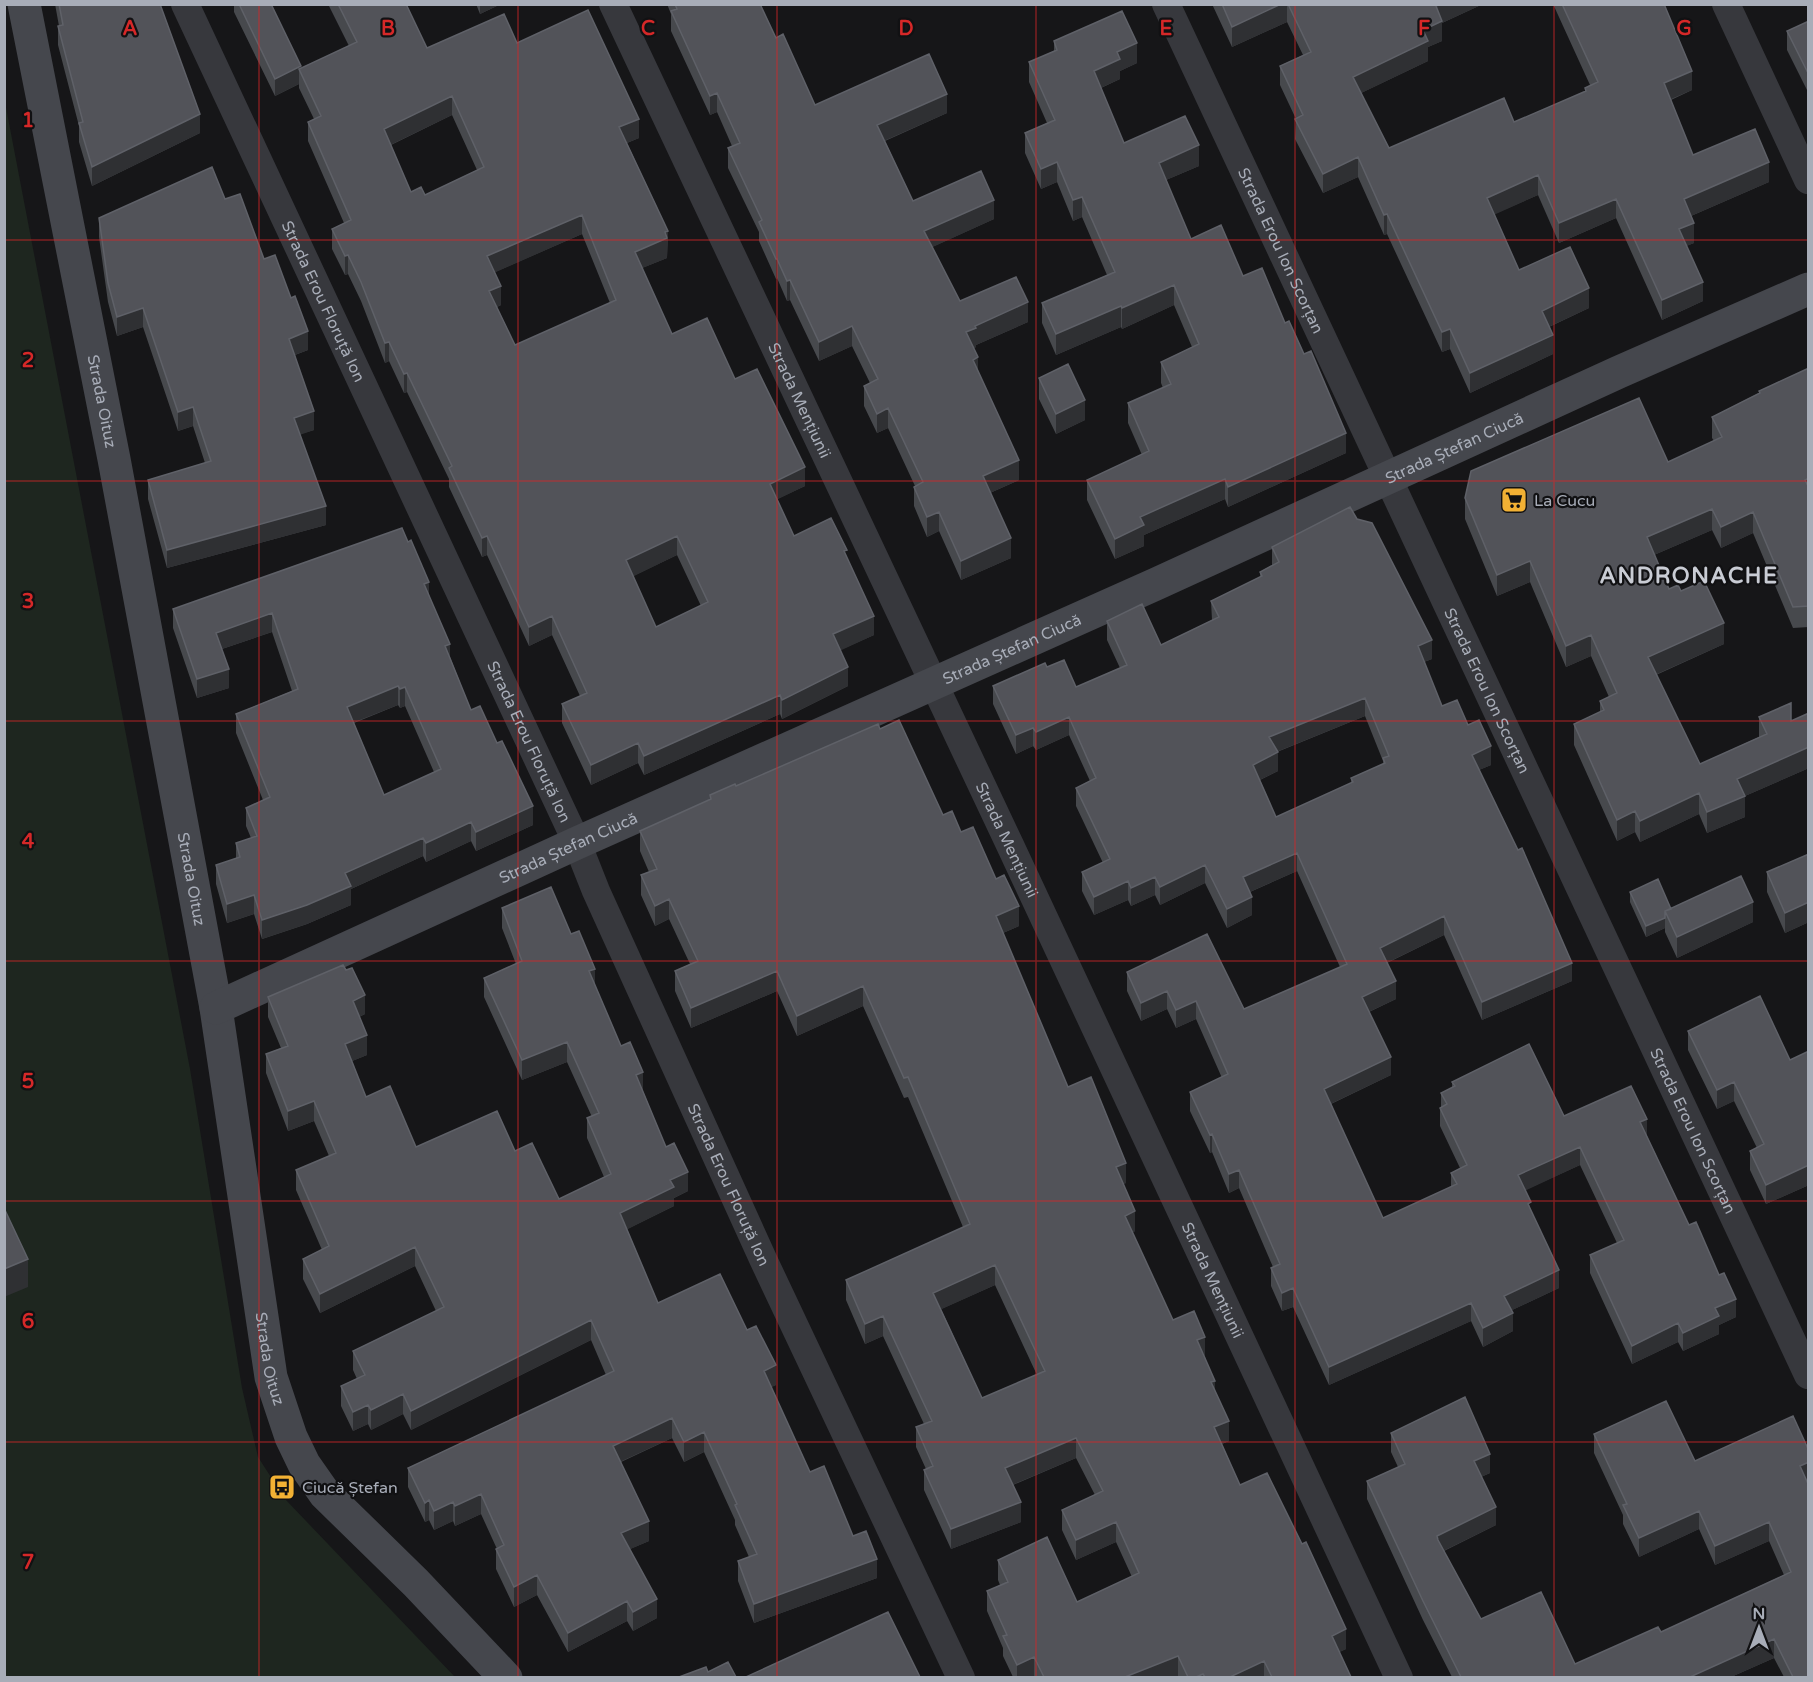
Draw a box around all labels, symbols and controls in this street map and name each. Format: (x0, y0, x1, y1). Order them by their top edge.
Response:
text: A (123, 17, 138, 41)
text: B (381, 17, 395, 41)
text: C (641, 17, 655, 41)
text: D (898, 17, 914, 41)
text: E (1160, 17, 1173, 41)
text: F (1418, 17, 1430, 41)
text: G (1676, 17, 1692, 41)
text: 1 (22, 109, 34, 133)
street label: Strada Erou Ion Scorțan (1233, 165, 1328, 337)
street label: Strada Erou Floruță Ion (277, 218, 369, 386)
street label: Strada Mențiunii (763, 339, 835, 462)
text: 2 (22, 349, 34, 373)
street label: Strada Oituz (83, 353, 121, 450)
street label: Strada Ștefan Ciucă (1382, 408, 1527, 489)
supermarket icon: La Cucu (1499, 485, 1529, 515)
place label: La Cucu (1534, 491, 1595, 511)
district label: ANDRONACHE (1600, 563, 1778, 589)
text: 3 (22, 590, 34, 614)
street label: Strada Erou Ion Scorțan (1439, 605, 1534, 777)
street label: Strada Ștefan Ciucă (940, 610, 1084, 689)
street label: Strada Erou Floruță Ion (482, 658, 575, 826)
street label: Strada Mențiunii (971, 779, 1042, 901)
street label: Strada Ștefan Ciucă (496, 808, 641, 888)
text: 4 (22, 830, 35, 854)
street label: Strada Oituz (173, 831, 210, 928)
street label: Strada Erou Ion Scorțan (1645, 1045, 1740, 1217)
text: 5 (22, 1070, 34, 1094)
street label: Strada Erou Floruță Ion (683, 1101, 774, 1269)
street label: Strada Mențiunii (1177, 1219, 1248, 1341)
text: 6 (22, 1310, 34, 1334)
street label: Strada Oituz (250, 1311, 289, 1408)
bus stop icon: Ciucă Ștefan (267, 1472, 297, 1502)
place label: Ciucă Ștefan (302, 1478, 398, 1498)
text: 7 (22, 1551, 34, 1575)
north arrow (1729, 1598, 1789, 1658)
text: N (1753, 1604, 1765, 1624)

